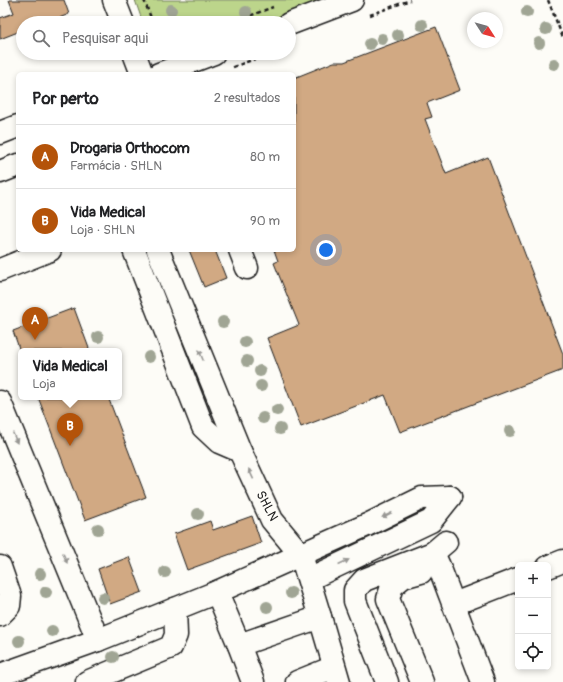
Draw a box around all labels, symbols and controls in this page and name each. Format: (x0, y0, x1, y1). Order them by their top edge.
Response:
north arrow (467, 12, 503, 48)
search box (16, 16, 296, 60)
icon: search (30, 27, 52, 49)
text: Pesquisar aqui (62, 29, 148, 48)
text: Por perto (32, 88, 99, 109)
text: 2 resultados (214, 90, 280, 106)
text: Drogaria Orthocom (70, 139, 190, 158)
text: A (41, 149, 49, 165)
text: 80 m (250, 149, 280, 165)
text: Farmácia · SHLN (70, 158, 162, 174)
text: Vida Medical (70, 203, 146, 222)
text: B (41, 213, 49, 229)
text: 90 m (250, 213, 280, 229)
text: Loja · SHLN (70, 222, 135, 238)
your location (316, 240, 336, 260)
pin: A (22, 307, 48, 340)
popup (18, 348, 122, 400)
one-way arrow (197, 348, 203, 360)
text: Vida Medical (32, 357, 108, 376)
text: Loja (32, 376, 56, 392)
pin: B (57, 413, 83, 446)
one-way arrow (12, 433, 18, 444)
one-way arrow (248, 469, 254, 480)
street label: SHLN (252, 488, 282, 524)
one-way arrow (381, 512, 392, 518)
one-way arrow (62, 553, 68, 565)
one-way arrow (338, 559, 350, 565)
map controls (515, 562, 551, 670)
button: + (515, 562, 551, 598)
button: − (515, 598, 551, 634)
button: locate (515, 634, 551, 670)

